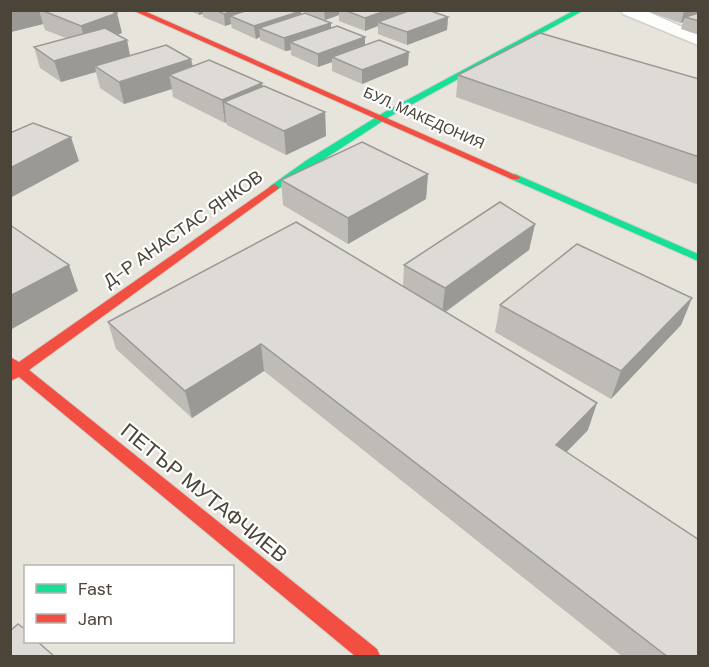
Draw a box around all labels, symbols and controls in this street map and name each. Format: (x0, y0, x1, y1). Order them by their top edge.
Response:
street label: БУЛ. МАКЕДОНИЯ (360, 82, 488, 154)
street label: Д-Р АНАСТАС ЯНКОВ (98, 165, 268, 293)
street label: ПЕТЪР МУТАФЧИЕВ (115, 417, 293, 569)
legend (24, 565, 234, 643)
text: Fast (78, 577, 113, 601)
text: Jam (78, 607, 113, 631)

